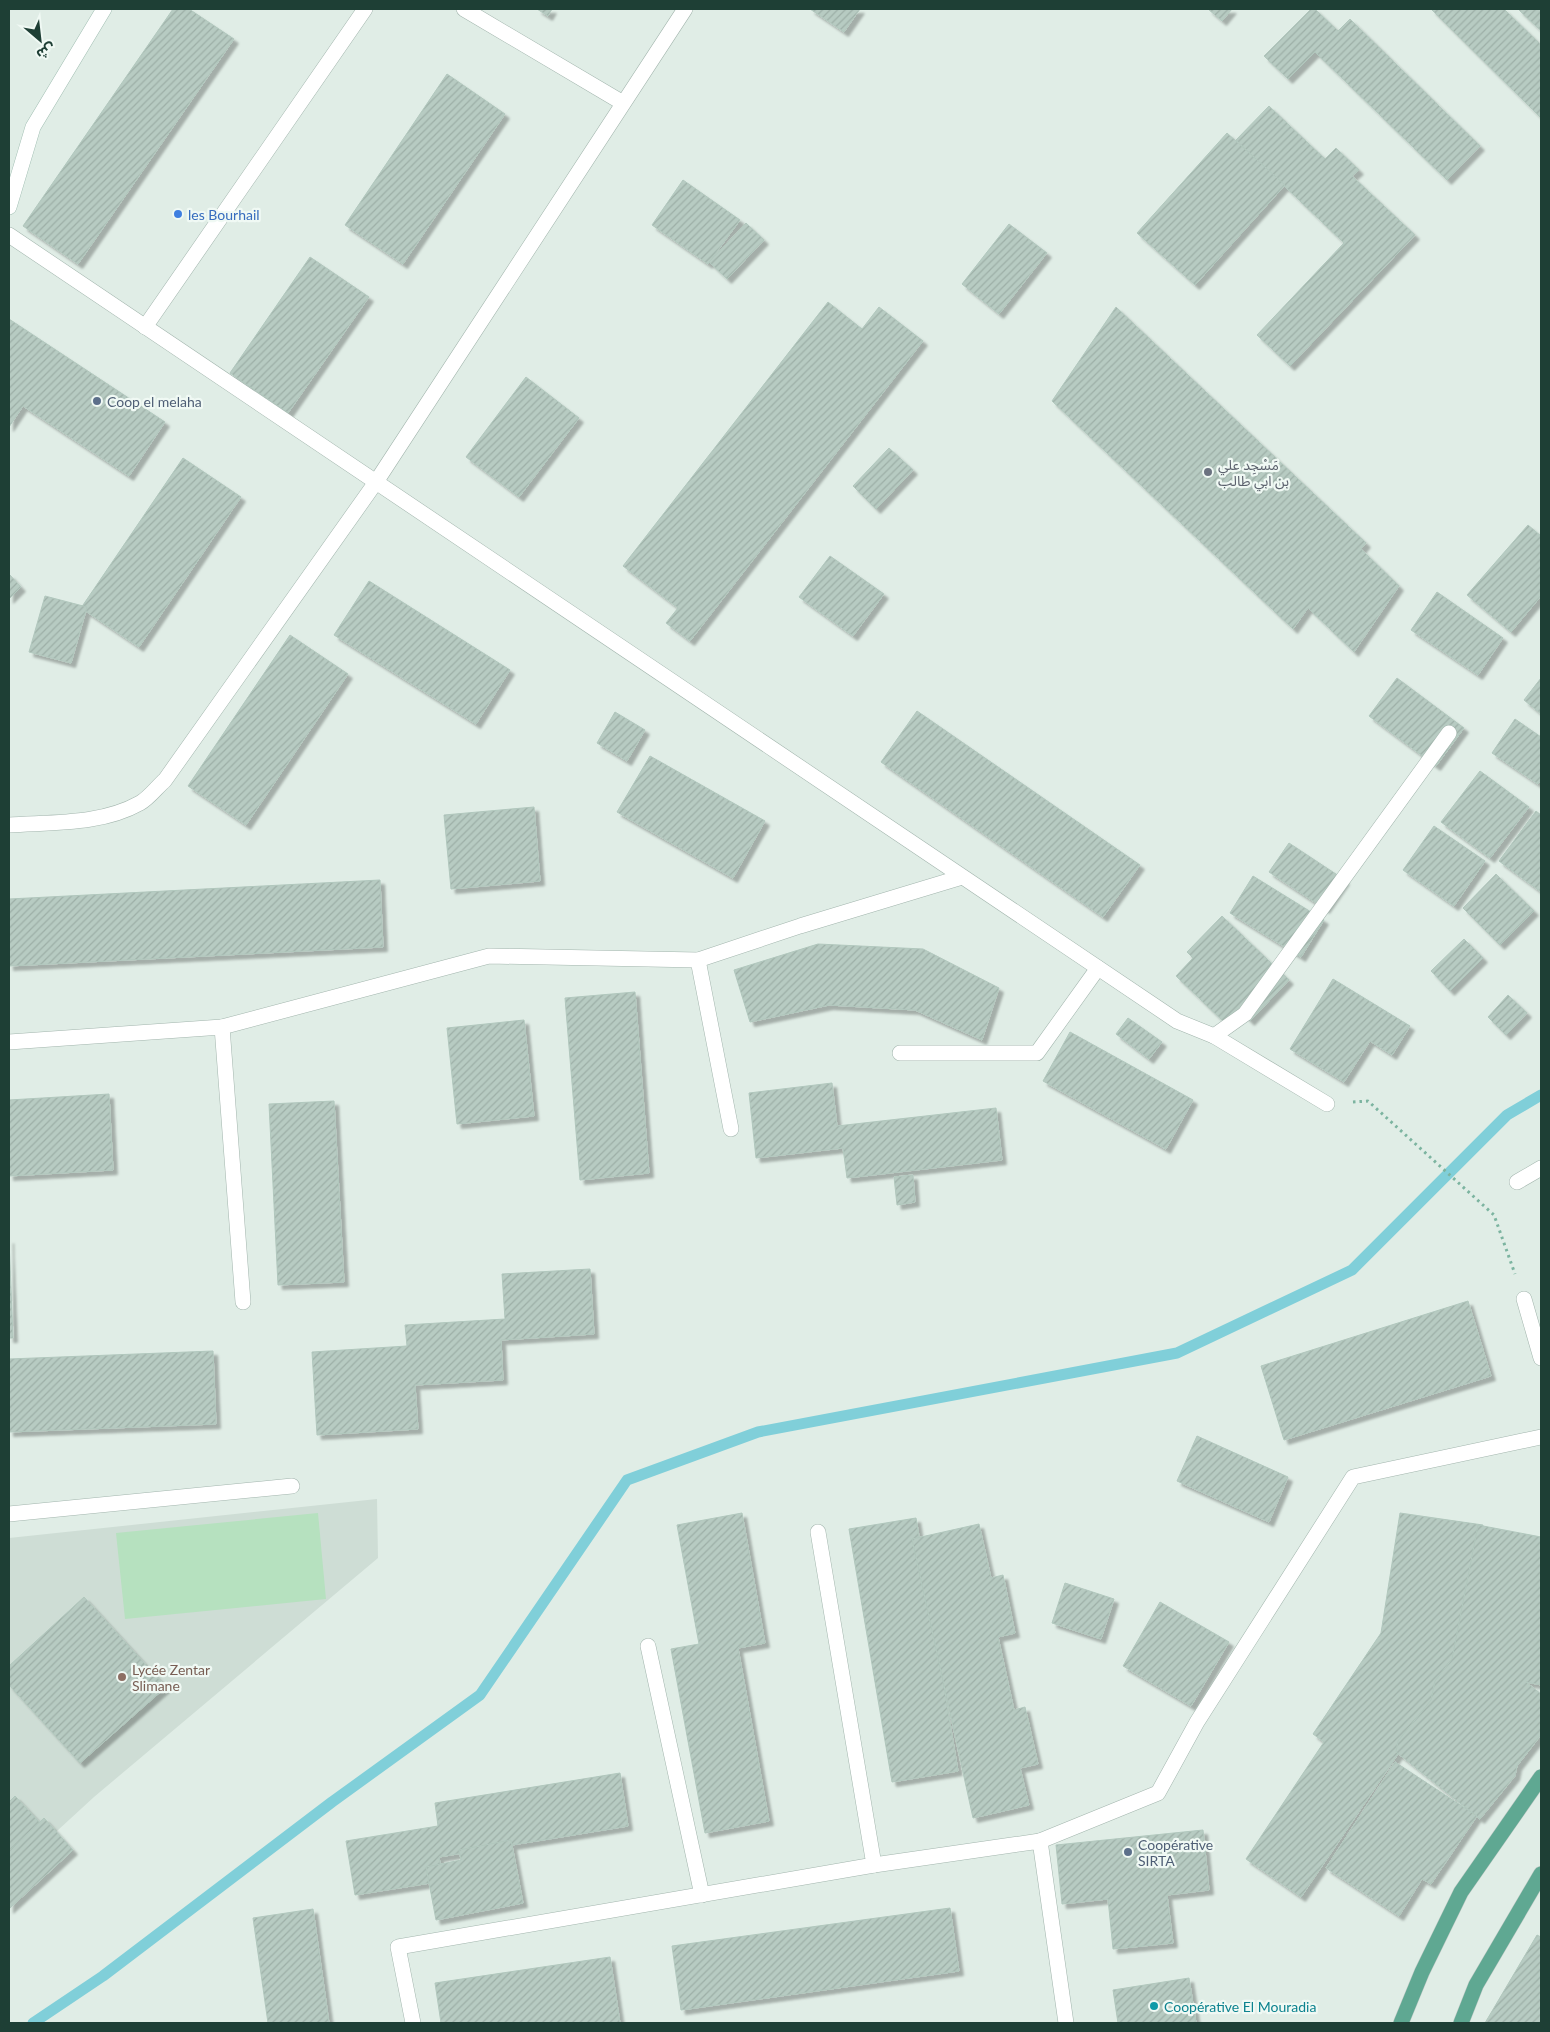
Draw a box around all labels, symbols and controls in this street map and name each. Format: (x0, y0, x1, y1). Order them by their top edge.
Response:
north arrow (15, 15, 65, 65)
text: ش (34, 40, 59, 64)
place label: les Bourhail (188, 206, 260, 223)
marker: les Bourhail (172, 208, 184, 220)
place label: Coop el melaha (107, 393, 202, 410)
marker: Coop el melaha (91, 395, 103, 407)
place label: مَسْجِد علي بن ابي طالب (1218, 456, 1289, 492)
marker: مَسْجِد علي بن ابي طالب (1202, 466, 1214, 478)
place label: Lycée Zentar Slimane (132, 1661, 210, 1694)
marker: Lycée Zentar Slimane (116, 1671, 128, 1683)
place label: Coopérative SIRTA (1138, 1836, 1213, 1869)
marker: Coopérative SIRTA (1122, 1846, 1134, 1858)
place label: Coopérative El Mouradia (1164, 1998, 1316, 2015)
marker: Coopérative El Mouradia (1148, 2000, 1160, 2012)

